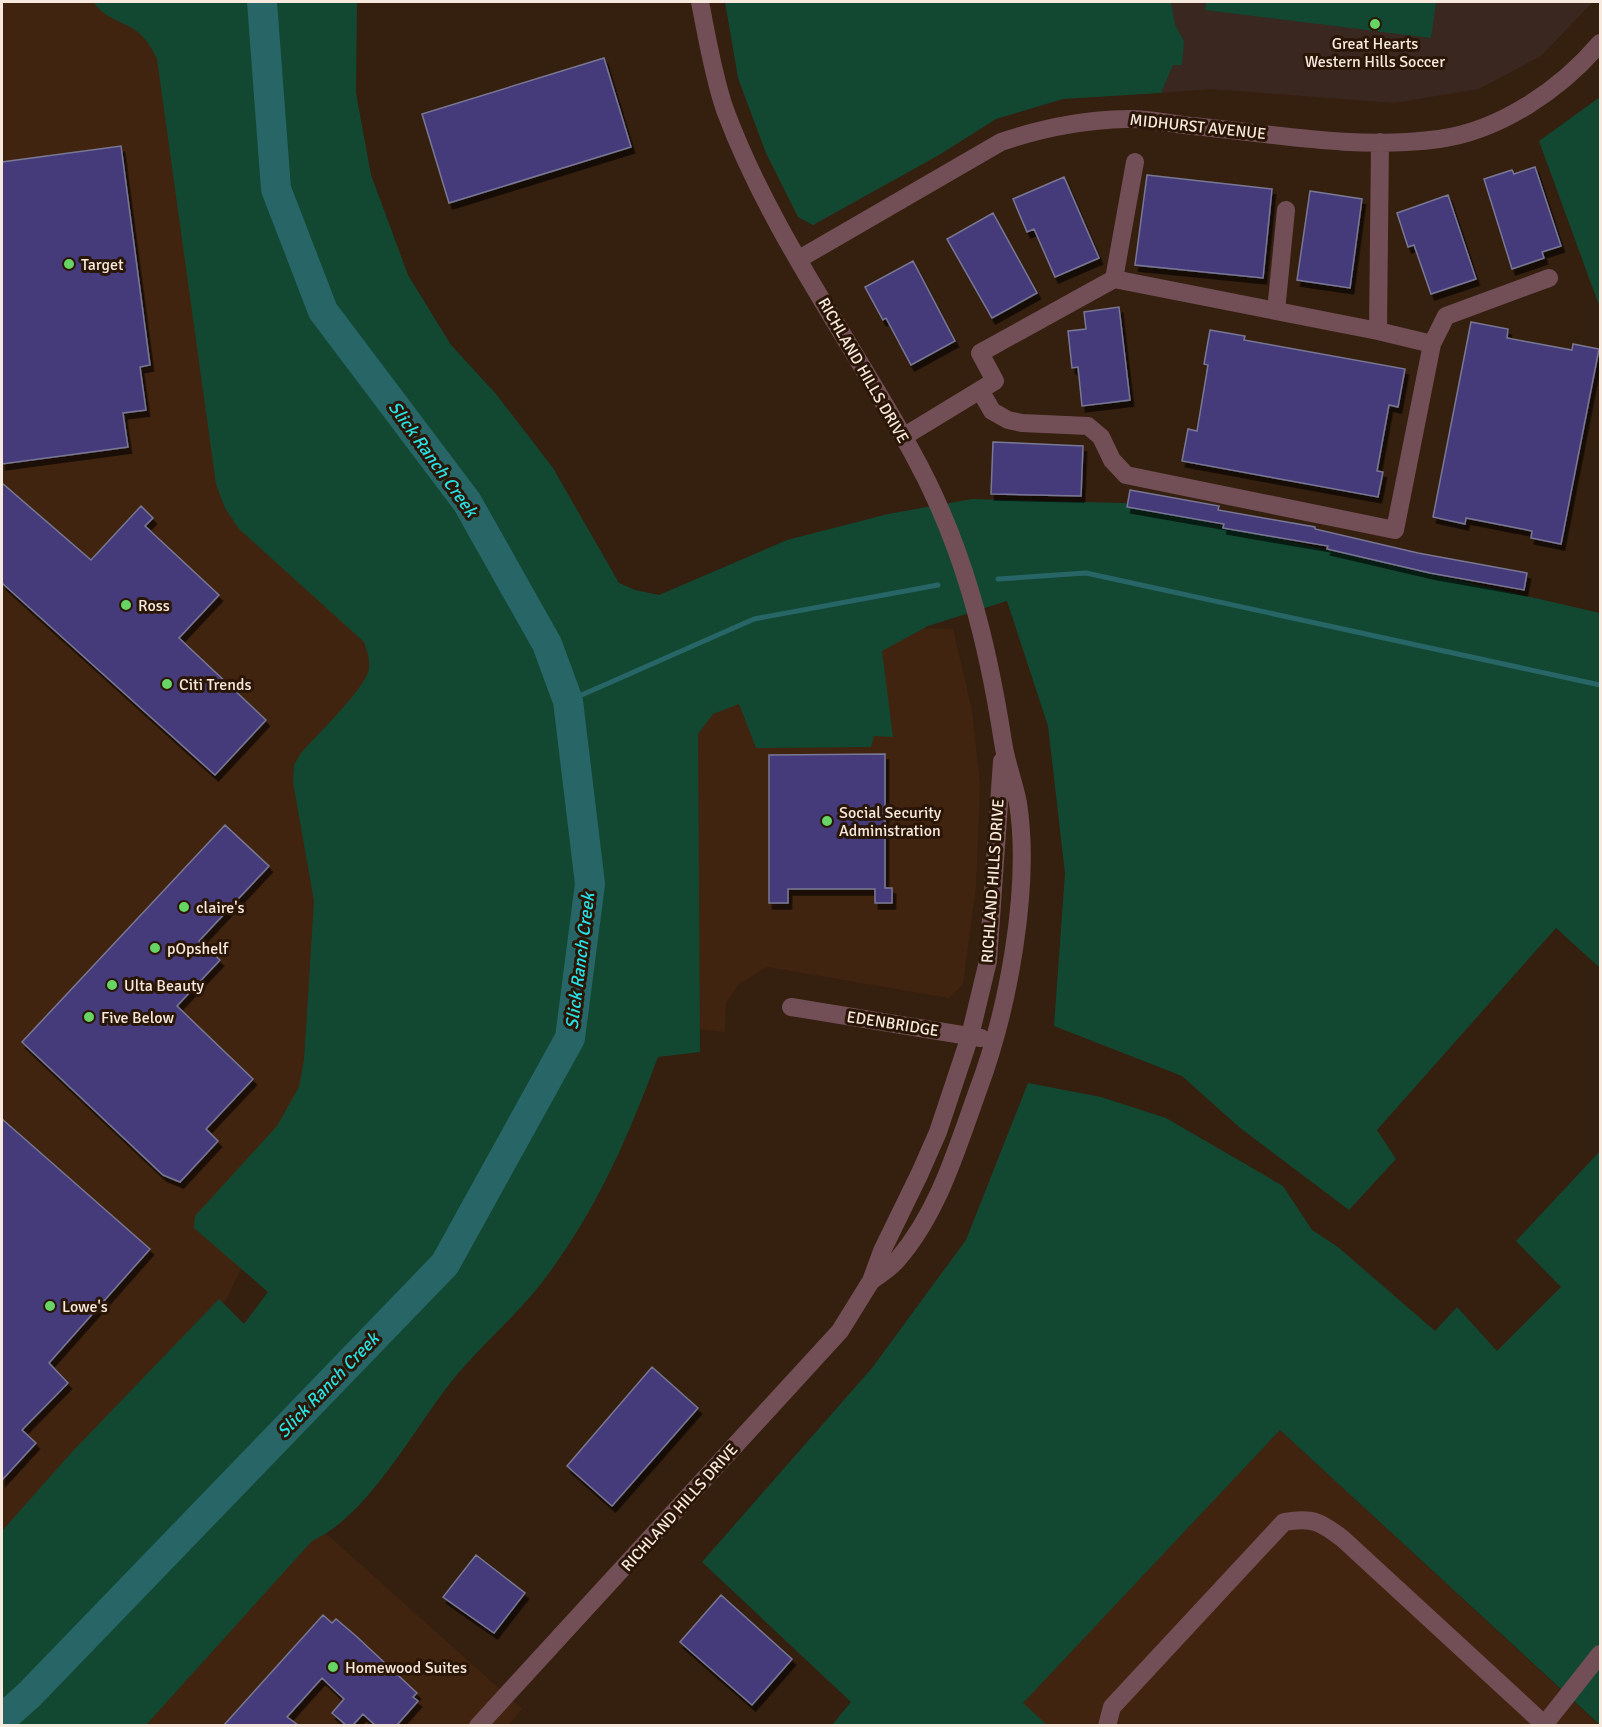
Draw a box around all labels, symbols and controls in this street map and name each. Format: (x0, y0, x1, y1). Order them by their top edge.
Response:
marker: Great Hearts Western Hills Soccer (1368, 17, 1382, 31)
place label: Great Hearts Western Hills Soccer (1305, 34, 1445, 72)
street label: MIDHURST AVENUE (1129, 110, 1267, 144)
place label: Target (81, 255, 124, 275)
marker: Target (62, 257, 76, 271)
street label: RICHLAND HILLS DRIVE (813, 294, 913, 447)
water label: Slick Ranch Creek (384, 397, 484, 523)
place label: Ross (138, 596, 170, 616)
marker: Ross (119, 598, 133, 612)
place label: Citi Trends (179, 675, 251, 695)
marker: Citi Trends (160, 677, 174, 691)
street label: RICHLAND HILLS DRIVE (977, 798, 1009, 964)
place label: Social Security Administration (839, 803, 942, 841)
marker: Social Security Administration (820, 814, 834, 828)
water label: Slick Ranch Creek (561, 889, 600, 1031)
place label: claire's (196, 898, 245, 918)
marker: claire's (177, 900, 191, 914)
place label: pOpshelf (167, 939, 229, 959)
marker: pOpshelf (148, 941, 162, 955)
place label: Ulta Beauty (124, 976, 205, 996)
marker: Ulta Beauty (105, 978, 119, 992)
street label: EDENBRIDGE (845, 1007, 940, 1041)
place label: Five Below (101, 1008, 175, 1028)
marker: Five Below (82, 1010, 96, 1024)
place label: Lowe's (62, 1297, 108, 1317)
marker: Lowe's (43, 1299, 57, 1313)
water label: Slick Ranch Creek (272, 1326, 385, 1442)
street label: RICHLAND HILLS DRIVE (617, 1440, 742, 1576)
place label: Homewood Suites (345, 1658, 467, 1678)
marker: Homewood Suites (326, 1660, 340, 1674)

